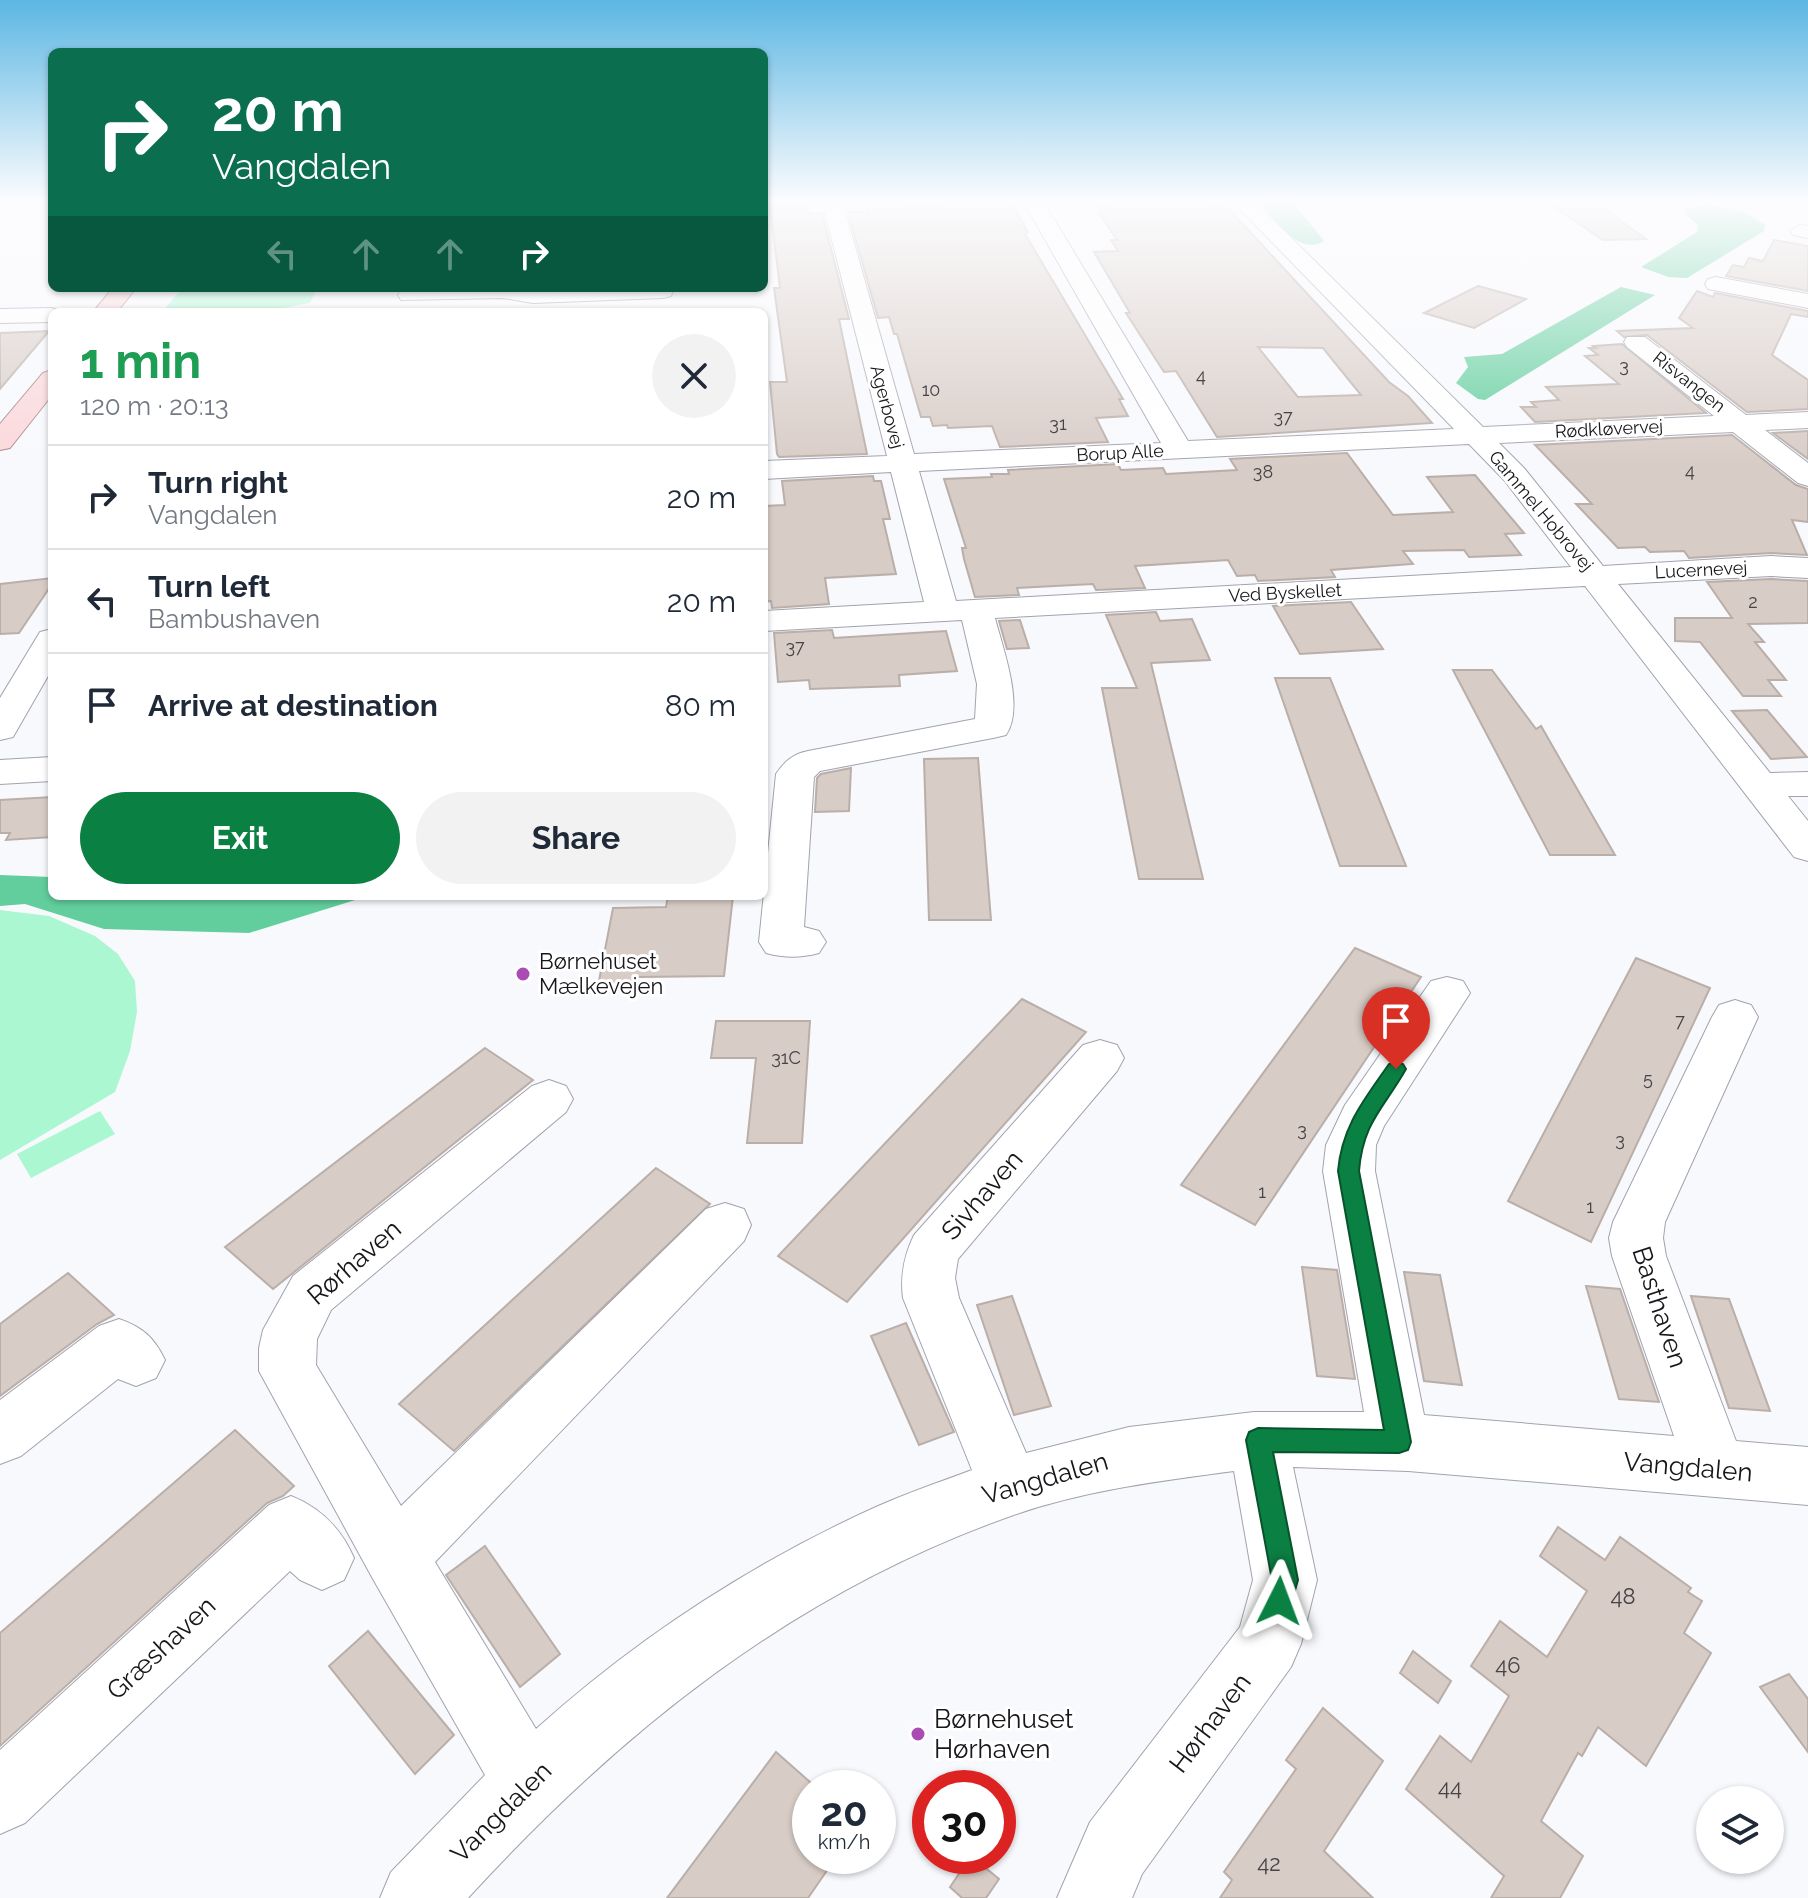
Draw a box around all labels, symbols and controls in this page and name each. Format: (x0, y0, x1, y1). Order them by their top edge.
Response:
text: 20 m (212, 78, 344, 144)
icon: right (80, 80, 184, 184)
text: Vangdalen (212, 145, 391, 187)
icon: left (260, 232, 304, 276)
icon: ahead (344, 232, 388, 276)
icon: ahead (428, 232, 472, 276)
icon: right (512, 232, 556, 276)
text: 1 min (80, 333, 201, 389)
button: close (652, 334, 736, 418)
street label: Risvangen (1649, 347, 1730, 416)
house number: 3 (1619, 355, 1629, 376)
street label: Agerbovej (866, 363, 909, 451)
house number: 4 (1196, 365, 1206, 386)
house number: 10 (922, 379, 940, 400)
text: 120 m · 20:13 (80, 391, 229, 421)
house number: 37 (1273, 406, 1293, 427)
house number: 31 (1049, 413, 1067, 434)
street label: Rødkløvervej (1554, 415, 1664, 442)
street label: Borup Alle (1076, 440, 1165, 465)
street label: Gammel Hobrovej (1485, 446, 1598, 575)
house number: 4 (1685, 460, 1695, 481)
house number: 38 (1253, 461, 1273, 482)
text: Turn right (148, 465, 288, 500)
icon: right (80, 475, 124, 519)
text: 20 m (667, 480, 736, 515)
text: Vangdalen (148, 500, 278, 530)
street label: Lucernevej (1654, 557, 1748, 582)
text: Turn left (148, 569, 270, 604)
icon: left (80, 579, 124, 623)
street label: Ved Byskellet (1228, 579, 1342, 606)
text: 20 m (667, 584, 736, 619)
house number: 2 (1748, 591, 1758, 612)
text: Bambushaven (148, 604, 320, 634)
house number: 37 (785, 636, 805, 657)
icon: arrive (80, 683, 124, 727)
text: Arrive at destination (148, 688, 438, 723)
text: 80 m (665, 688, 736, 723)
button: Exit (80, 792, 400, 884)
button: Share (416, 792, 736, 884)
place label: Børnehuset Mælkevejen (539, 948, 663, 999)
marker: Børnehuset Mælkevejen (514, 965, 532, 983)
pin (1362, 987, 1430, 1069)
icon: arrive (1374, 999, 1418, 1043)
house number: 7 (1675, 1010, 1685, 1031)
house number: 31C (771, 1047, 801, 1068)
house number: 5 (1643, 1068, 1653, 1089)
house number: 3 (1297, 1119, 1307, 1140)
house number: 3 (1615, 1129, 1625, 1150)
street label: Sivhaven (935, 1144, 1029, 1246)
house number: 1 (1258, 1181, 1266, 1202)
house number: 1 (1586, 1196, 1594, 1217)
street label: Rørhaven (301, 1213, 407, 1311)
street label: Basthaven (1626, 1243, 1694, 1371)
street label: Vangdalen (979, 1446, 1111, 1510)
street label: Vangdalen (1622, 1446, 1754, 1488)
position arrow (1237, 1559, 1321, 1643)
house number: 48 (1610, 1583, 1636, 1609)
street label: Græshaven (101, 1590, 221, 1706)
house number: 46 (1495, 1652, 1521, 1678)
street label: Hørhaven (1163, 1668, 1257, 1778)
place label: Børnehuset Hørhaven (934, 1704, 1074, 1764)
marker: Børnehuset Hørhaven (909, 1725, 927, 1743)
street label: Vangdalen (445, 1756, 557, 1868)
speed limit sign: 30 (912, 1770, 1016, 1874)
house number: 44 (1438, 1774, 1462, 1800)
map controls (1696, 1786, 1784, 1874)
button: layers (1696, 1786, 1784, 1874)
text: 20 (820, 1788, 868, 1835)
text: km/h (818, 1830, 870, 1854)
house number: 42 (1257, 1850, 1281, 1876)

